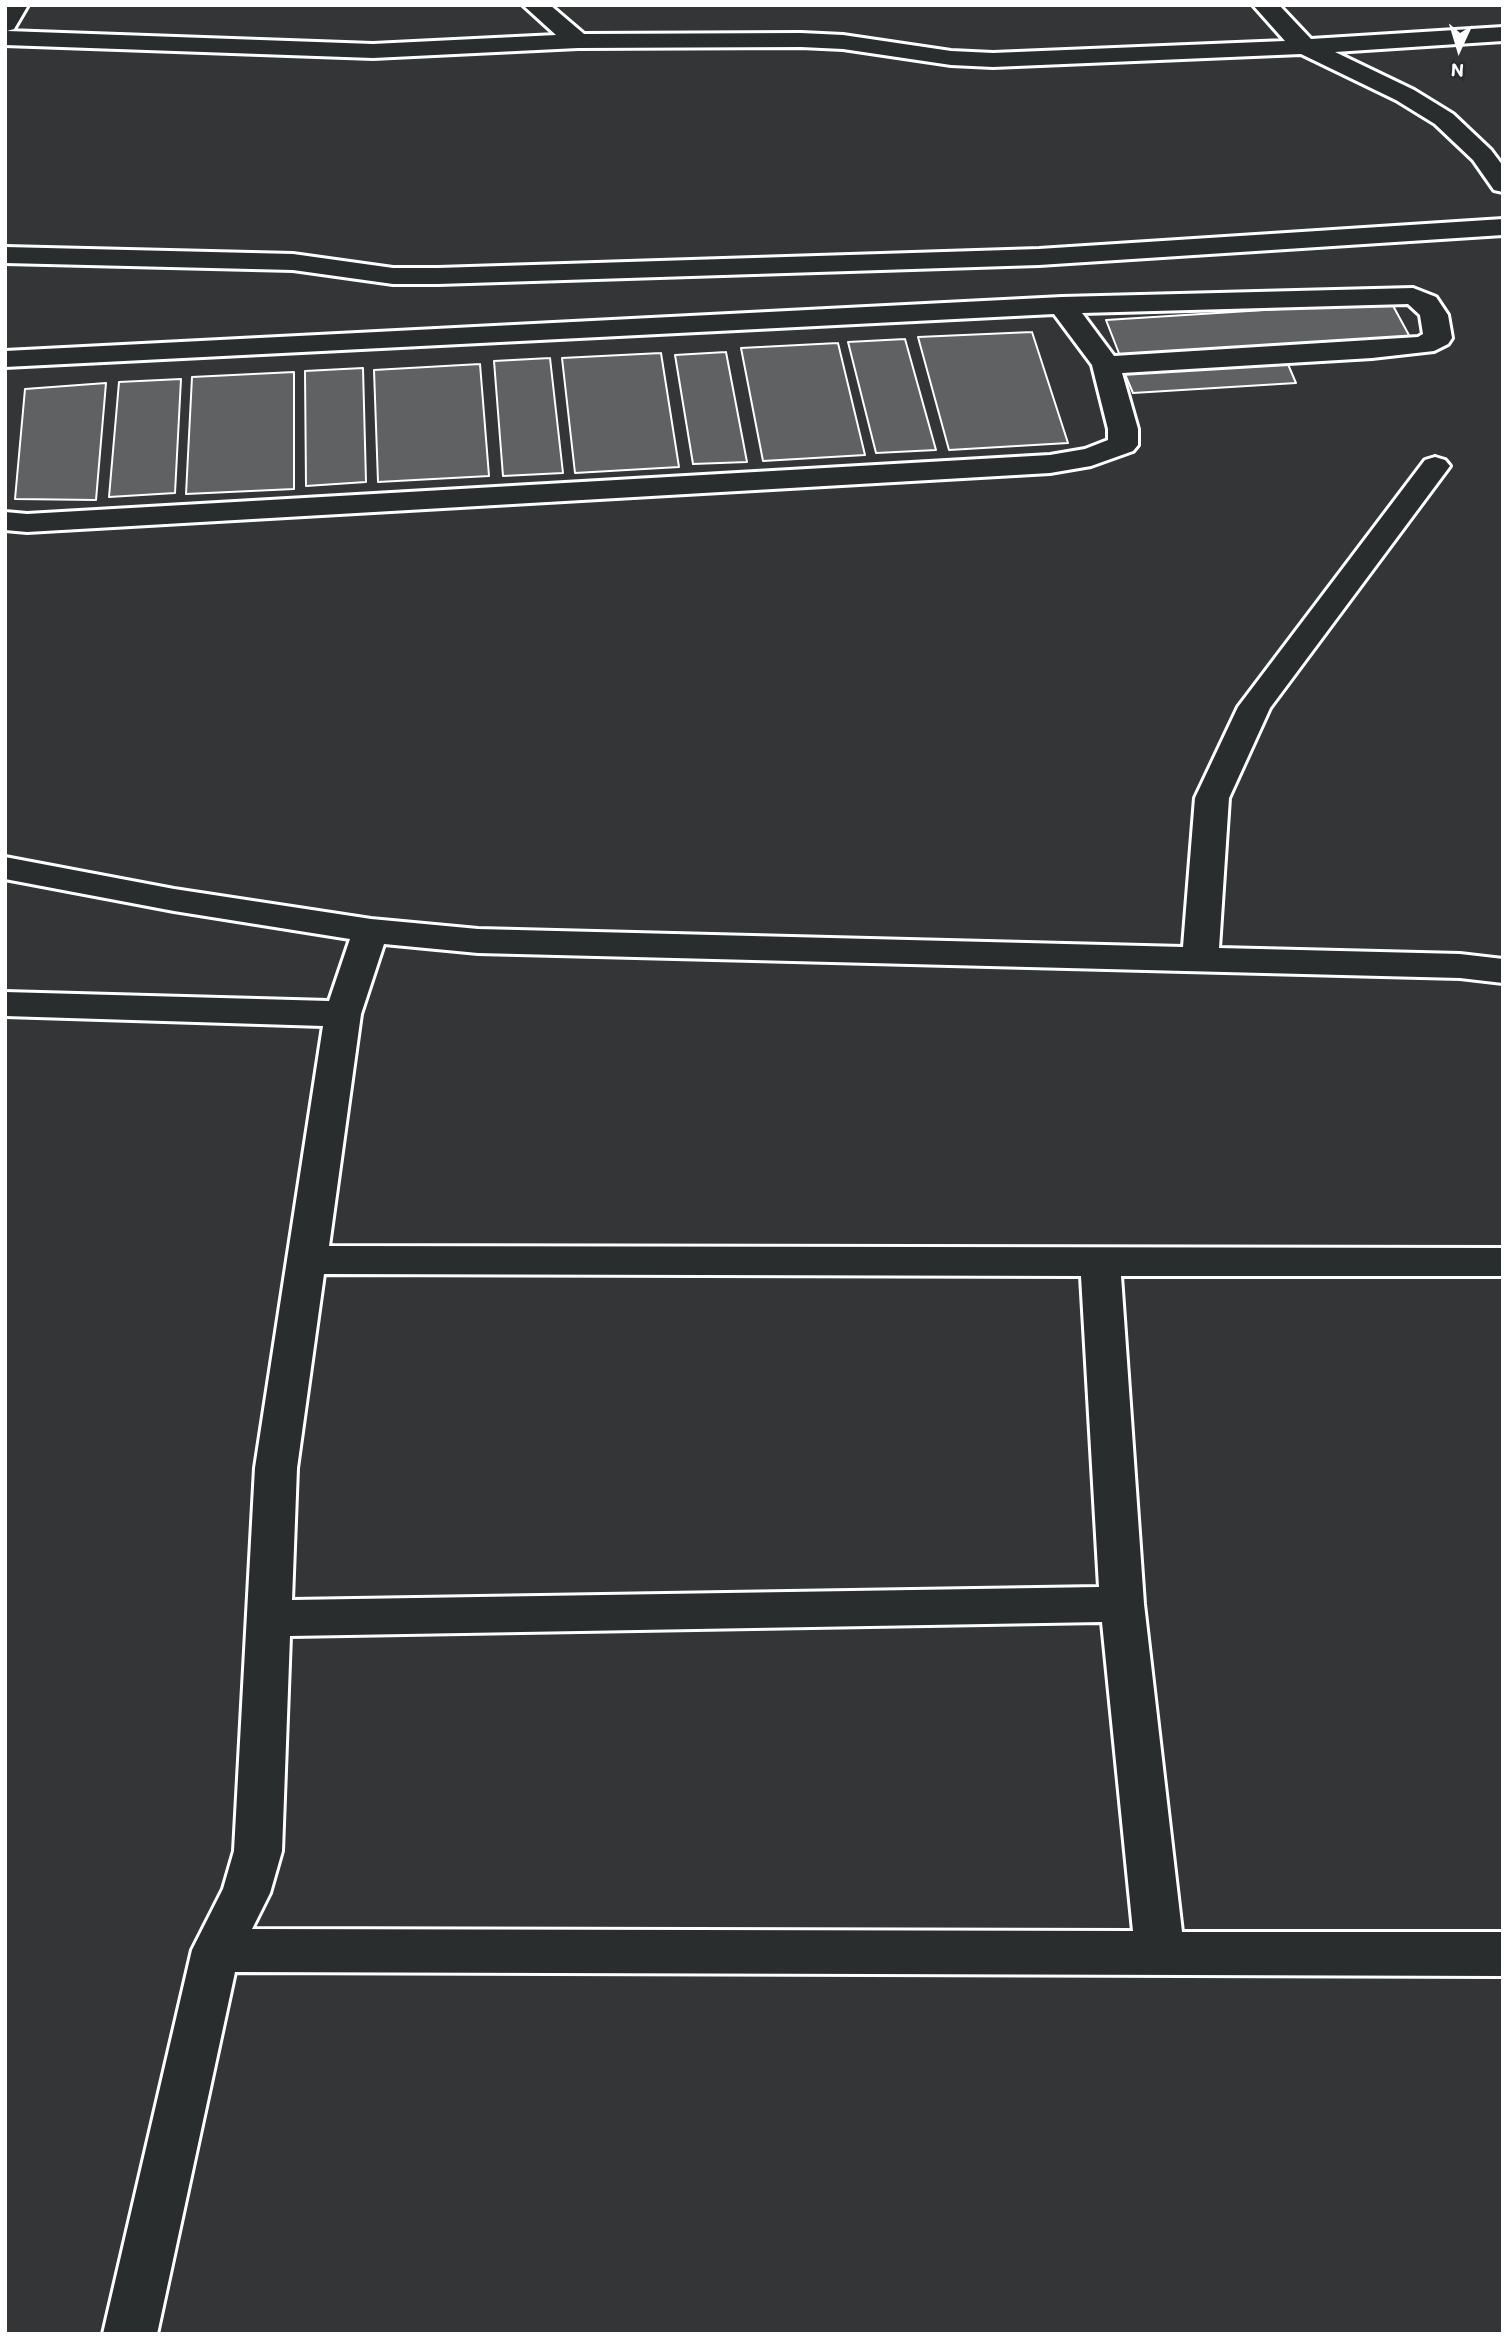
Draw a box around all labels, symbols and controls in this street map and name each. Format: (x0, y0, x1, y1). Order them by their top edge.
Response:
north arrow (1424, 14, 1494, 84)
text: N (1450, 59, 1465, 82)

